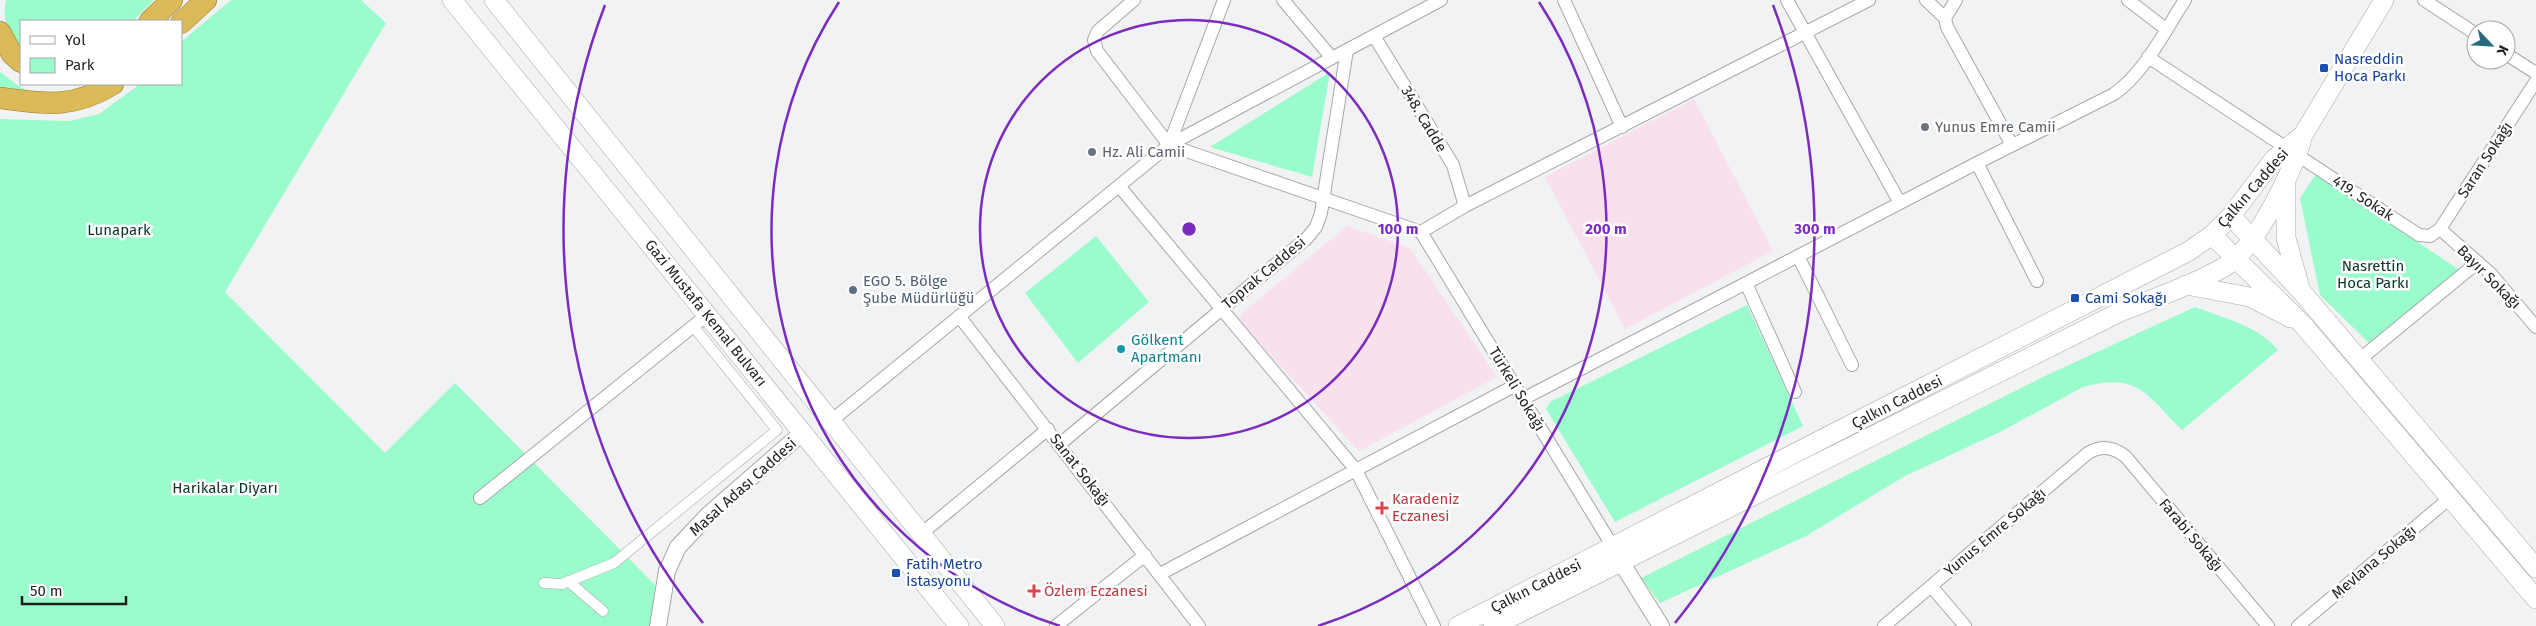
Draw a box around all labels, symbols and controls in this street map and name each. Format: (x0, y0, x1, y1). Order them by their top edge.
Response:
legend (20, 20, 182, 85)
north arrow (2466, 20, 2516, 70)
text: Yol (65, 31, 86, 49)
text: K (2492, 43, 2512, 59)
place label: Nasreddin Hoca Parkı (2334, 50, 2406, 85)
text: Park (65, 56, 95, 74)
marker: Nasreddin Hoca Parkı (2318, 62, 2330, 74)
street label: 348. Cadde (1397, 83, 1451, 155)
place label: Yunus Emre Camii (1935, 118, 2056, 136)
street label: Saran Sokağı (2454, 119, 2516, 201)
marker: Yunus Emre Camii (1919, 121, 1931, 133)
place label: Hz. Ali Camii (1102, 143, 1185, 161)
street label: Çalkın Caddesi (2214, 145, 2292, 231)
marker: Hz. Ali Camii (1086, 146, 1098, 158)
street label: 419. Sokak (2329, 172, 2397, 225)
centre of rings (1180, 220, 1198, 238)
text: 100 m (1378, 220, 1418, 238)
text: 200 m (1585, 220, 1627, 238)
text: 300 m (1793, 220, 1836, 238)
park label: Lunapark (87, 221, 151, 239)
street label: Toprak Caddesi (1219, 233, 1309, 313)
street label: Gazi Mustafa Kemal Bulvarı (641, 236, 771, 390)
street label: Bayır Sokağı (2453, 241, 2525, 313)
park label: Nasrettin Hoca Parkı (2337, 257, 2409, 292)
place label: EGO 5. Bölge Şube Müdürlüğü (863, 272, 974, 307)
marker: EGO 5. Bölge Şube Müdürlüğü (847, 284, 859, 296)
place label: Cami Sokağı (2085, 289, 2167, 307)
marker: Cami Sokağı (2069, 292, 2081, 304)
place label: Gölkent Apartmanı (1131, 331, 1202, 366)
marker: Gölkent Apartmanı (1115, 343, 1127, 355)
street label: Türkeli Sokağı (1485, 344, 1549, 434)
street label: Çalkın Caddesi (1849, 371, 1945, 433)
street label: Sanat Sokağı (1046, 430, 1114, 510)
street label: Masal Adası Caddesi (686, 434, 800, 540)
park label: Harikalar Diyarı (172, 479, 278, 497)
street label: Yunus Emre Sokağı (1940, 484, 2050, 580)
place label: Karadeniz Eczanesi (1392, 490, 1459, 525)
street label: Farabi Sokağı (2155, 495, 2227, 575)
marker: Karadeniz Eczanesi (1376, 502, 1388, 514)
street label: Mevlana Sokağı (2328, 521, 2420, 603)
place label: Fatih Metro İstasyonu (906, 555, 982, 590)
street label: Çalkın Caddesi (1488, 555, 1584, 617)
marker: Fatih Metro İstasyonu (890, 567, 902, 579)
scale bar (22, 574, 126, 606)
text: 50 m (30, 582, 63, 600)
place label: Özlem Eczanesi (1044, 582, 1148, 600)
marker: Özlem Eczanesi (1028, 585, 1040, 597)

